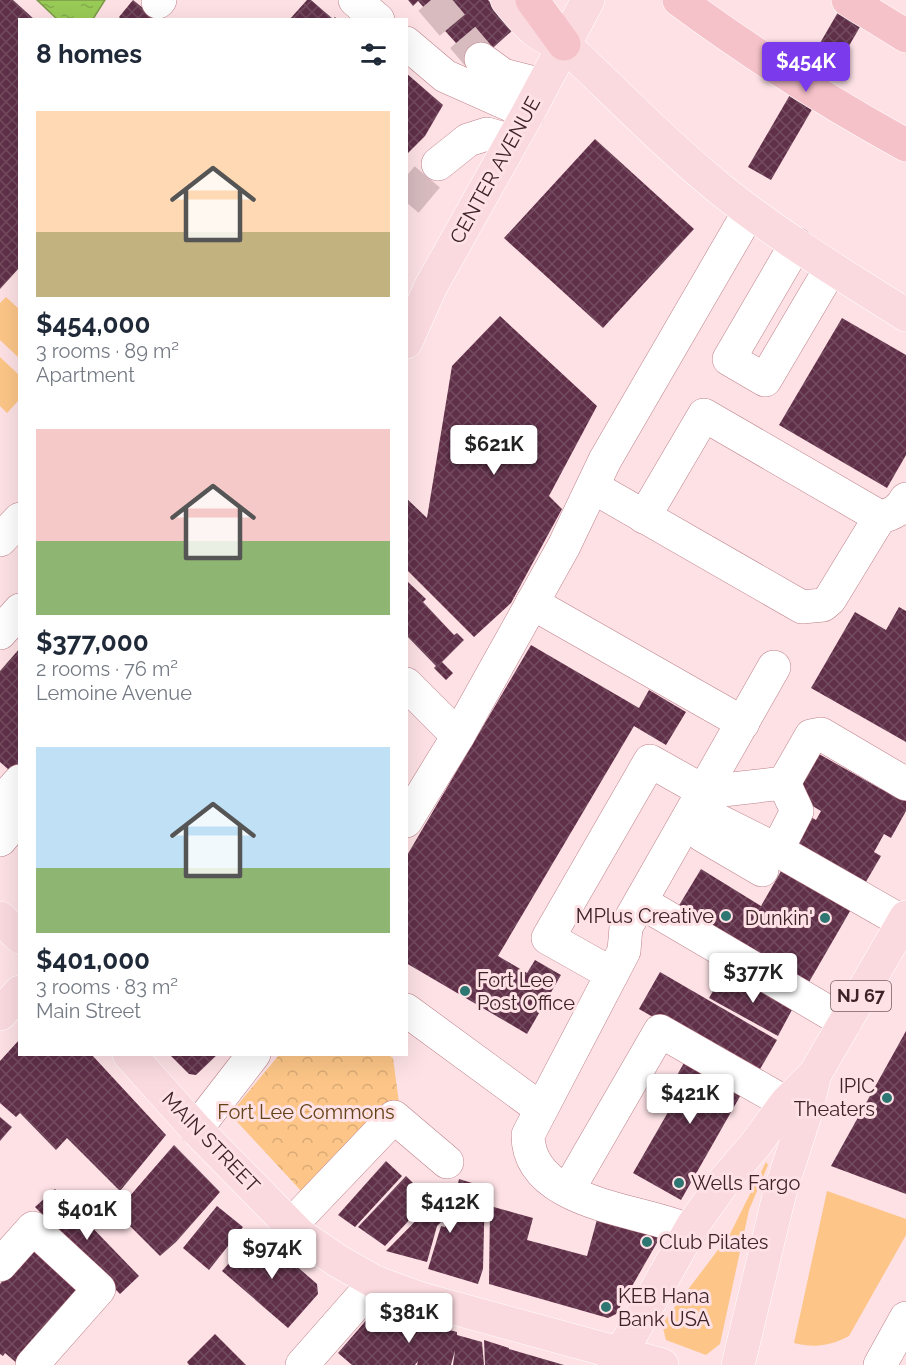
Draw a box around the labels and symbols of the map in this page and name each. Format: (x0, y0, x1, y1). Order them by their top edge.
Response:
pin: $454K (764, 42, 848, 93)
street label: CENTER AVENUE (445, 92, 545, 248)
pin: $621K (452, 425, 536, 476)
place label: MPlus Creative (576, 904, 714, 928)
place label: Dunkin' (745, 906, 813, 930)
marker: MPlus Creative (719, 909, 733, 923)
marker: Dunkin' (818, 911, 832, 925)
pin: $377K (711, 953, 795, 1004)
place label: Fort Lee Post Office (477, 968, 575, 1015)
road number: NJ 67 (831, 981, 891, 1011)
marker: Fort Lee Post Office (458, 984, 472, 998)
pin: $421K (648, 1074, 732, 1125)
place label: IPIC Theaters (794, 1074, 875, 1121)
street label: MAIN STREET (157, 1087, 265, 1197)
marker: IPIC Theaters (880, 1091, 894, 1105)
park label: Fort Lee Commons (217, 1100, 395, 1124)
place label: Wells Fargo (691, 1171, 800, 1195)
marker: Wells Fargo (672, 1176, 686, 1190)
pin: $412K (408, 1183, 492, 1234)
pin: $401K (45, 1190, 129, 1241)
pin: $974K (230, 1229, 314, 1280)
place label: Club Pilates (659, 1230, 768, 1254)
marker: Club Pilates (640, 1235, 654, 1249)
place label: KEB Hana Bank USA (618, 1284, 711, 1331)
pin: $381K (367, 1293, 451, 1344)
marker: KEB Hana Bank USA (599, 1300, 613, 1314)

